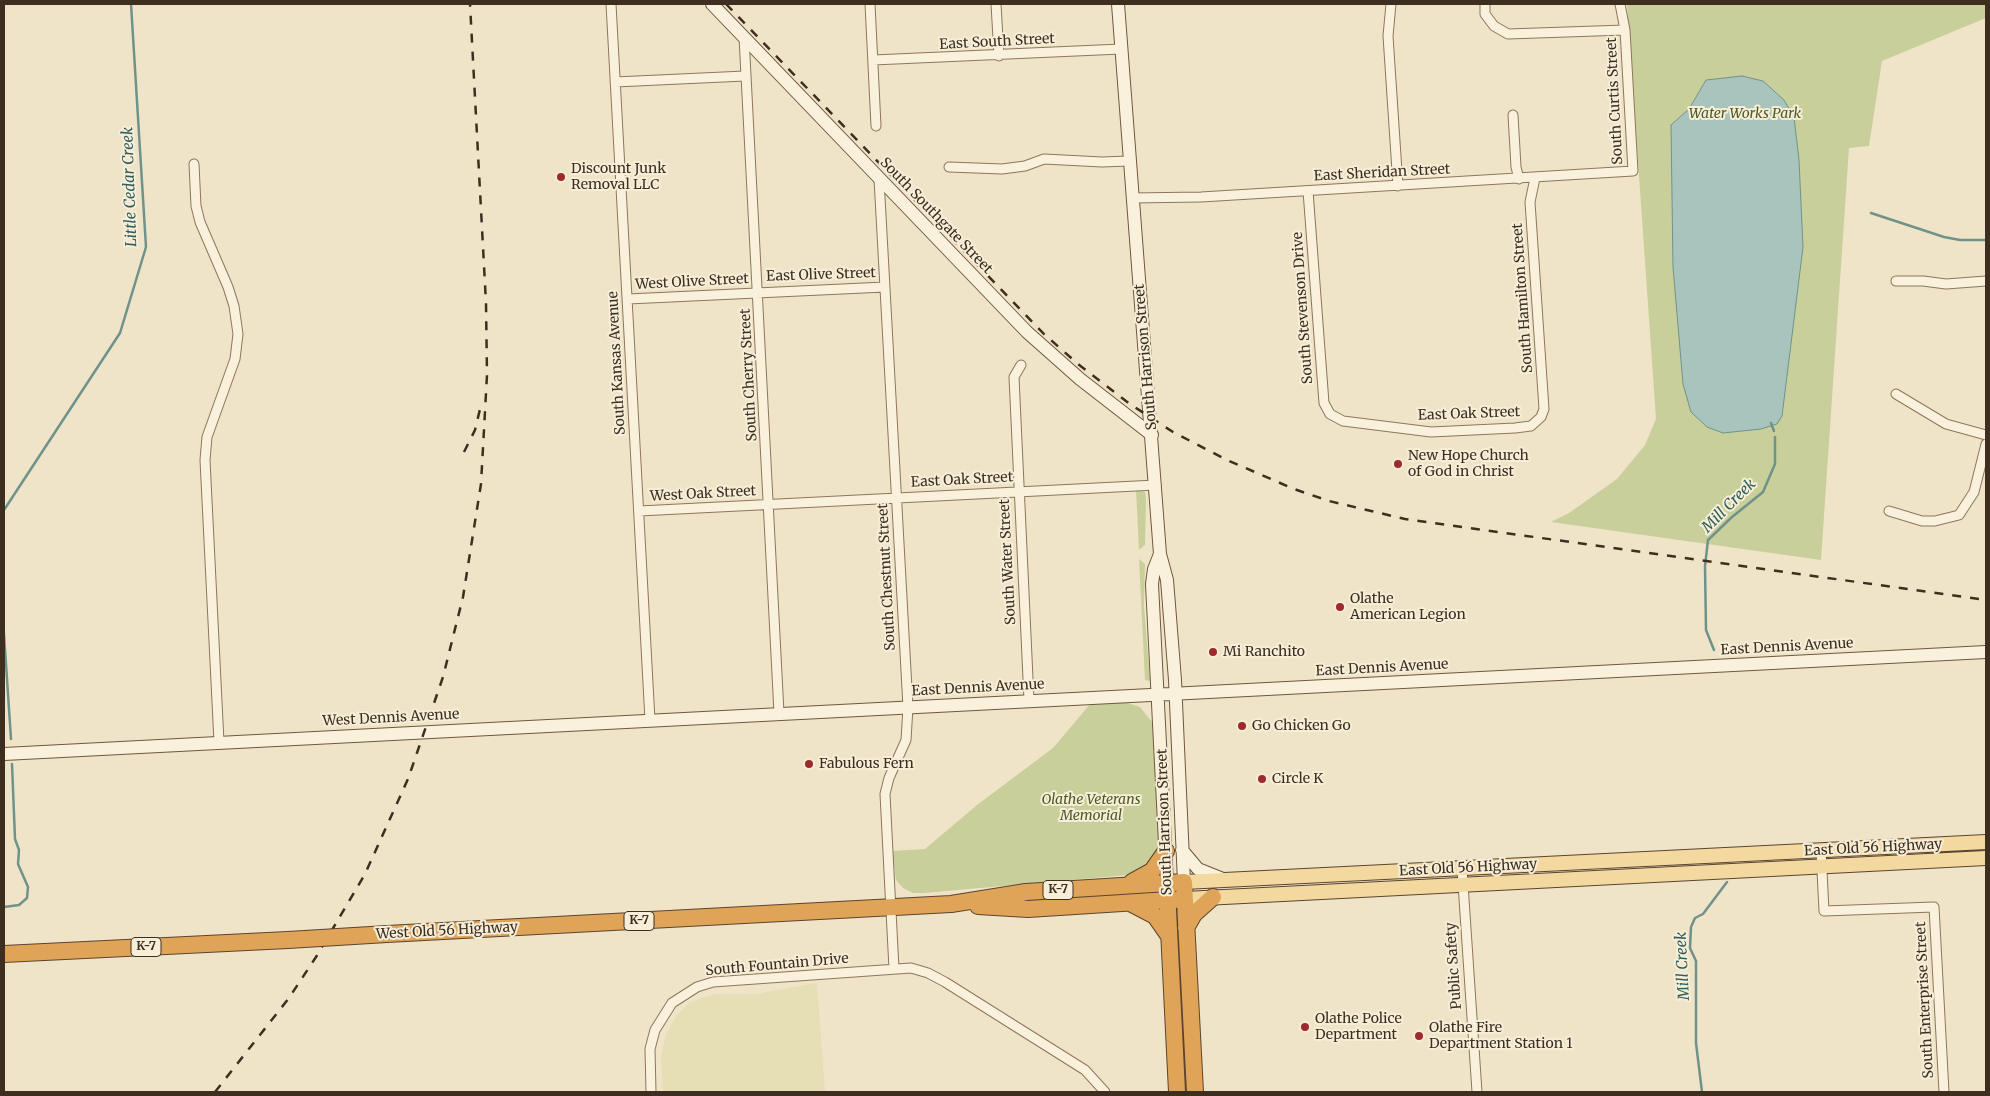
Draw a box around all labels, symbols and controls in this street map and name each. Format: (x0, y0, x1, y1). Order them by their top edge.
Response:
street label: East South Street (939, 31, 1055, 53)
street label: South Curtis Street (1603, 37, 1627, 165)
park label: Water Works Park (1689, 106, 1801, 122)
water label: Little Cedar Creek (119, 127, 141, 247)
street label: South Southgate Street (876, 155, 996, 277)
place label: Discount Junk Removal LLC (571, 161, 666, 193)
street label: East Sheridan Street (1313, 161, 1451, 185)
marker: Discount Junk Removal LLC (555, 171, 567, 183)
street label: South Hamilton Street (1509, 222, 1537, 374)
street label: South Stevenson Drive (1289, 231, 1317, 385)
street label: East Olive Street (766, 265, 876, 285)
street label: West Olive Street (635, 271, 749, 293)
street label: South Harrison Street (1131, 283, 1161, 431)
street label: South Kansas Avenue (605, 291, 629, 435)
street label: South Cherry Street (737, 308, 761, 442)
street label: East Oak Street (1418, 404, 1520, 424)
place label: New Hope Church of God in Christ (1408, 448, 1529, 481)
marker: New Hope Church of God in Christ (1392, 458, 1404, 470)
street label: East Oak Street (910, 469, 1014, 491)
water label: Mill Creek (1698, 475, 1760, 537)
street label: West Oak Street (649, 483, 757, 505)
street label: South Water Street (996, 499, 1020, 625)
street label: South Chestnut Street (875, 503, 899, 651)
place label: Olathe American Legion (1350, 591, 1466, 624)
marker: Olathe American Legion (1334, 601, 1346, 613)
street label: East Dennis Avenue (1720, 635, 1854, 659)
place label: Mi Ranchito (1223, 644, 1305, 660)
marker: Mi Ranchito (1207, 646, 1219, 658)
street label: East Dennis Avenue (1315, 656, 1449, 680)
street label: East Dennis Avenue (911, 676, 1045, 700)
street label: West Dennis Avenue (322, 706, 460, 730)
place label: Go Chicken Go (1252, 718, 1351, 734)
marker: Go Chicken Go (1236, 720, 1248, 732)
street label: South Harrison Street (1154, 748, 1176, 896)
place label: Fabulous Fern (819, 756, 914, 772)
marker: Fabulous Fern (803, 758, 815, 770)
place label: Circle K (1272, 771, 1323, 787)
marker: Circle K (1256, 773, 1268, 785)
park label: Olathe Veterans Memorial (1041, 792, 1141, 824)
street label: East Old 56 Highway (1803, 836, 1943, 860)
street label: East Old 56 Highway (1398, 856, 1538, 880)
road number: K-7 (1043, 880, 1073, 900)
road number: K-7 (624, 911, 654, 930)
street label: West Old 56 Highway (376, 919, 518, 943)
street label: South Enterprise Street (1913, 921, 1937, 1079)
street label: Public Safety (1443, 922, 1465, 1010)
water label: Mill Creek (1672, 931, 1694, 1001)
road number: K-7 (131, 938, 161, 956)
street label: South Fountain Drive (705, 950, 849, 980)
place label: Olathe Police Department (1315, 1011, 1402, 1044)
place label: Olathe Fire Department Station 1 (1429, 1020, 1573, 1052)
marker: Olathe Police Department (1299, 1021, 1311, 1033)
marker: Olathe Fire Department Station 1 (1413, 1030, 1425, 1042)

